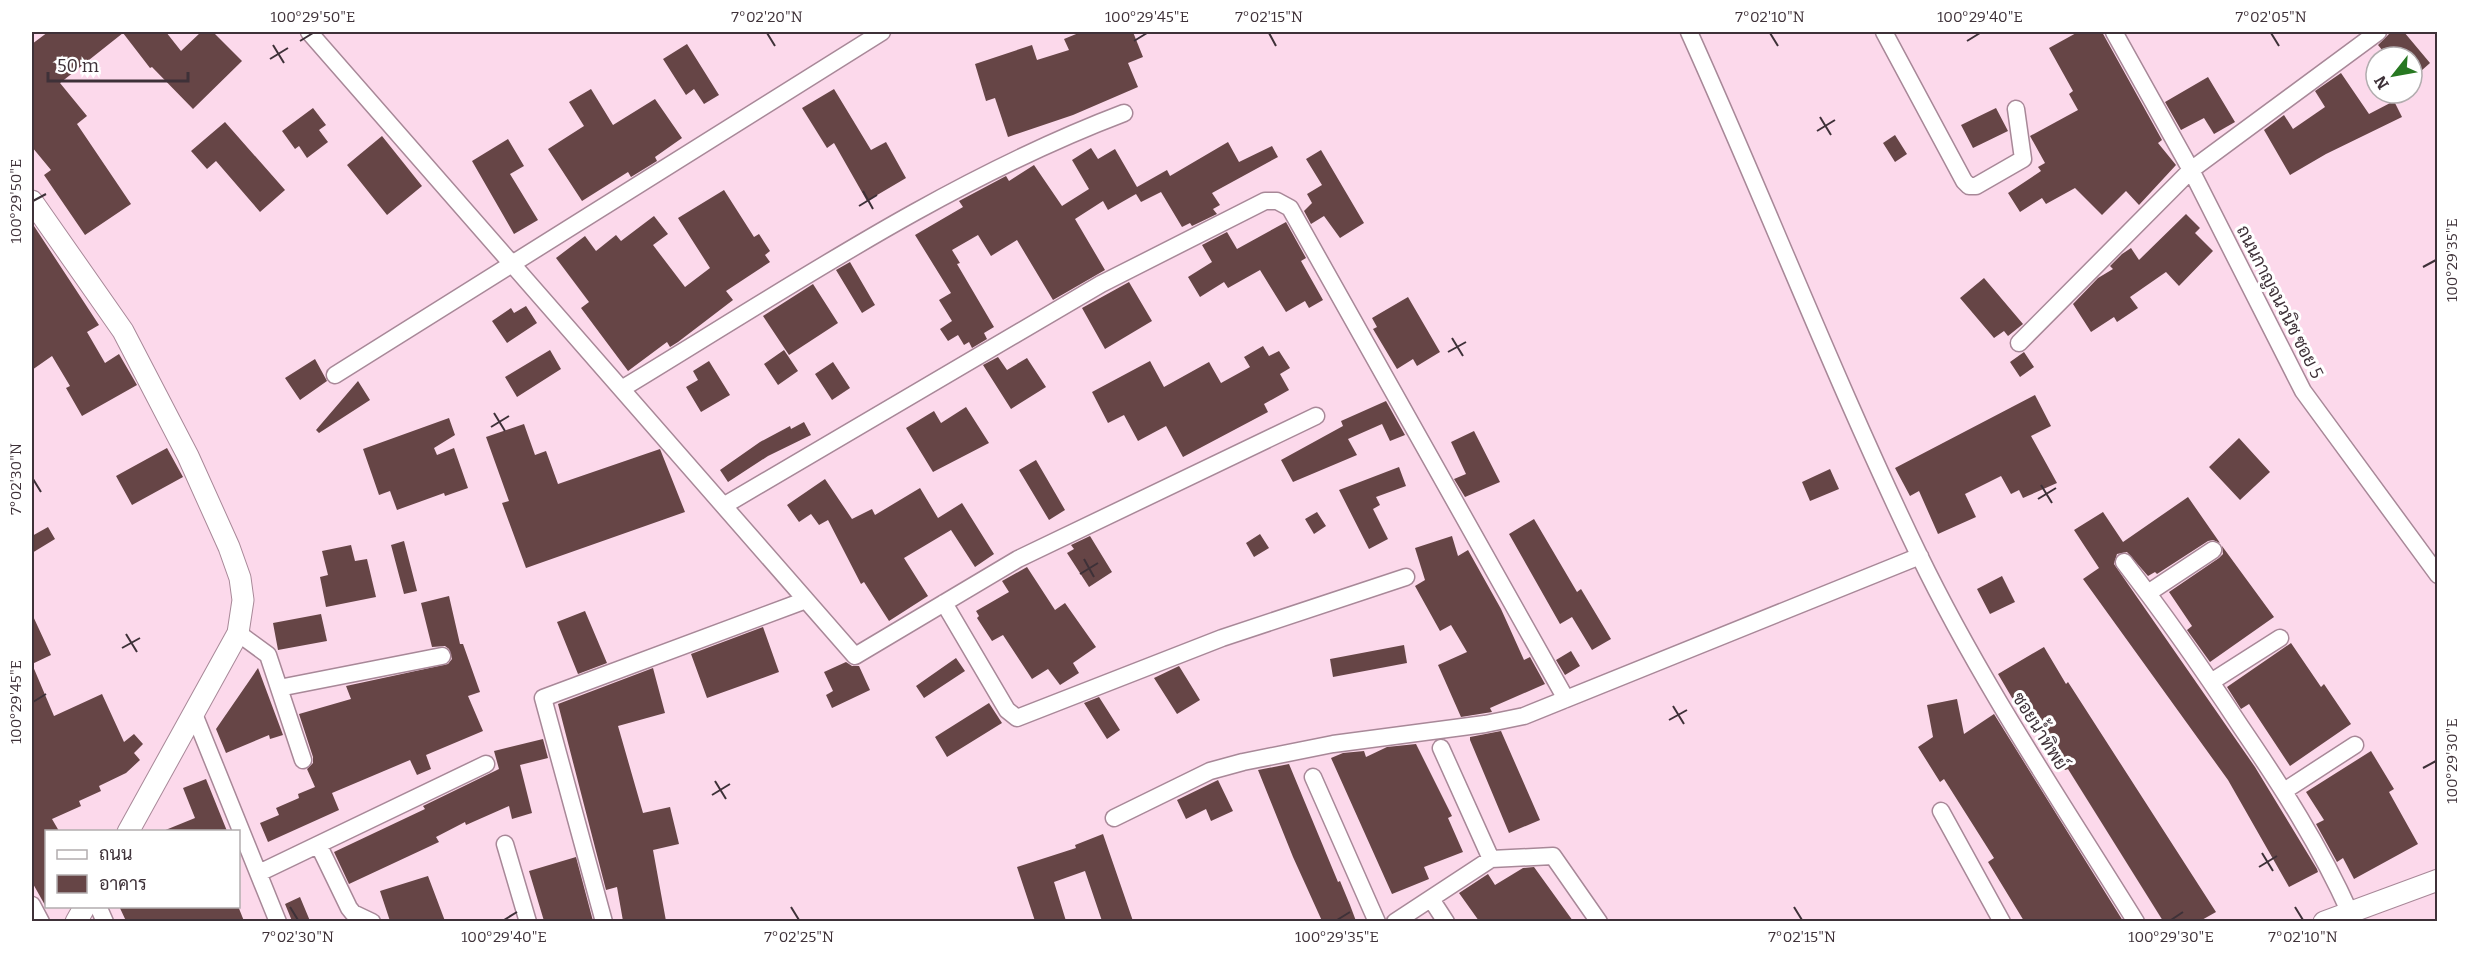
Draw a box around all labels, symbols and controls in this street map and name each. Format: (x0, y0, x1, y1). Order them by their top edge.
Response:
text: 100°29'50"E (271, 8, 355, 26)
text: 7°02'20"N (731, 8, 803, 26)
text: 100°29'45"E (1105, 8, 1189, 26)
text: 7°02'15"N (1235, 8, 1303, 26)
text: 7°02'10"N (1735, 8, 1805, 26)
text: 100°29'40"E (1937, 8, 2023, 26)
text: 7°02'05"N (2235, 8, 2307, 26)
scale bar (48, 45, 188, 83)
north arrow (2364, 45, 2424, 105)
text: 50 m (57, 55, 99, 77)
text: N (2370, 72, 2393, 93)
text: 100°29'50"E (7, 159, 25, 243)
text: 100°29'35"E (2443, 218, 2461, 302)
street label: ถนนกาญจนวนิช ซอย 5 (2232, 222, 2328, 382)
text: 7°02'30"N (7, 443, 25, 515)
text: 100°29'45"E (7, 660, 25, 744)
street label: ซอยน้ำทิพย์ (2008, 686, 2077, 774)
text: 100°29'30"E (2443, 718, 2461, 804)
legend (45, 830, 240, 908)
text: ถนน (99, 843, 132, 865)
text: อาคาร (99, 873, 147, 895)
text: 7°02'30"N (262, 928, 334, 946)
text: 100°29'40"E (461, 928, 547, 946)
text: 7°02'25"N (764, 928, 834, 946)
text: 100°29'35"E (1295, 928, 1379, 946)
text: 7°02'15"N (1768, 928, 1836, 946)
text: 100°29'30"E (2128, 928, 2214, 946)
text: 7°02'10"N (2268, 928, 2338, 946)

